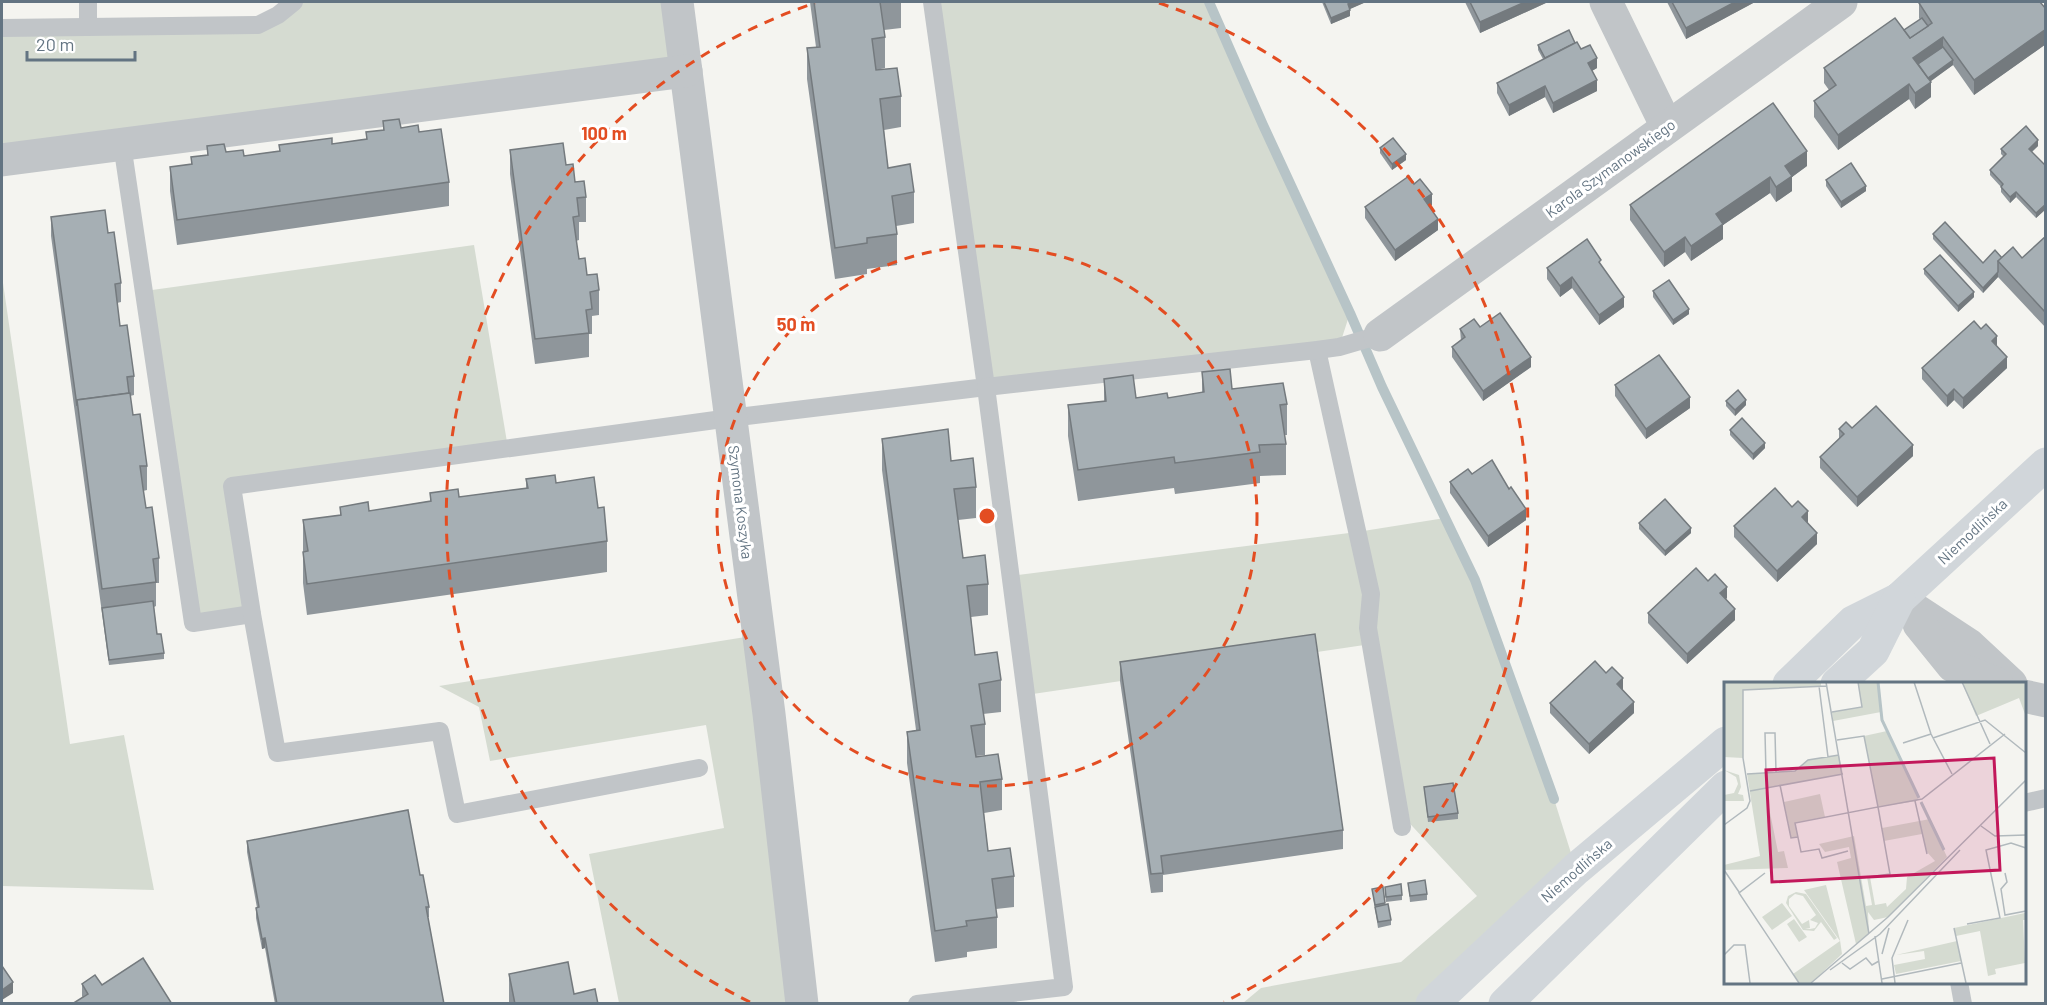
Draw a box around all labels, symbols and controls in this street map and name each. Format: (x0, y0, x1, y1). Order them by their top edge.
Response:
scale bar (27, 24, 135, 62)
text: 20 m (36, 33, 74, 55)
street label: Karola Szymanowskiego (1542, 115, 1678, 221)
text: 100 m (581, 122, 627, 144)
text: 50 m (777, 313, 815, 335)
street label: Szymona Koszyka (725, 444, 757, 560)
street label: Niemodlińska (1934, 494, 2010, 568)
centre of rings (977, 506, 997, 526)
inset map (1724, 682, 2026, 984)
street label: Niemodlińska (1537, 834, 1615, 906)

